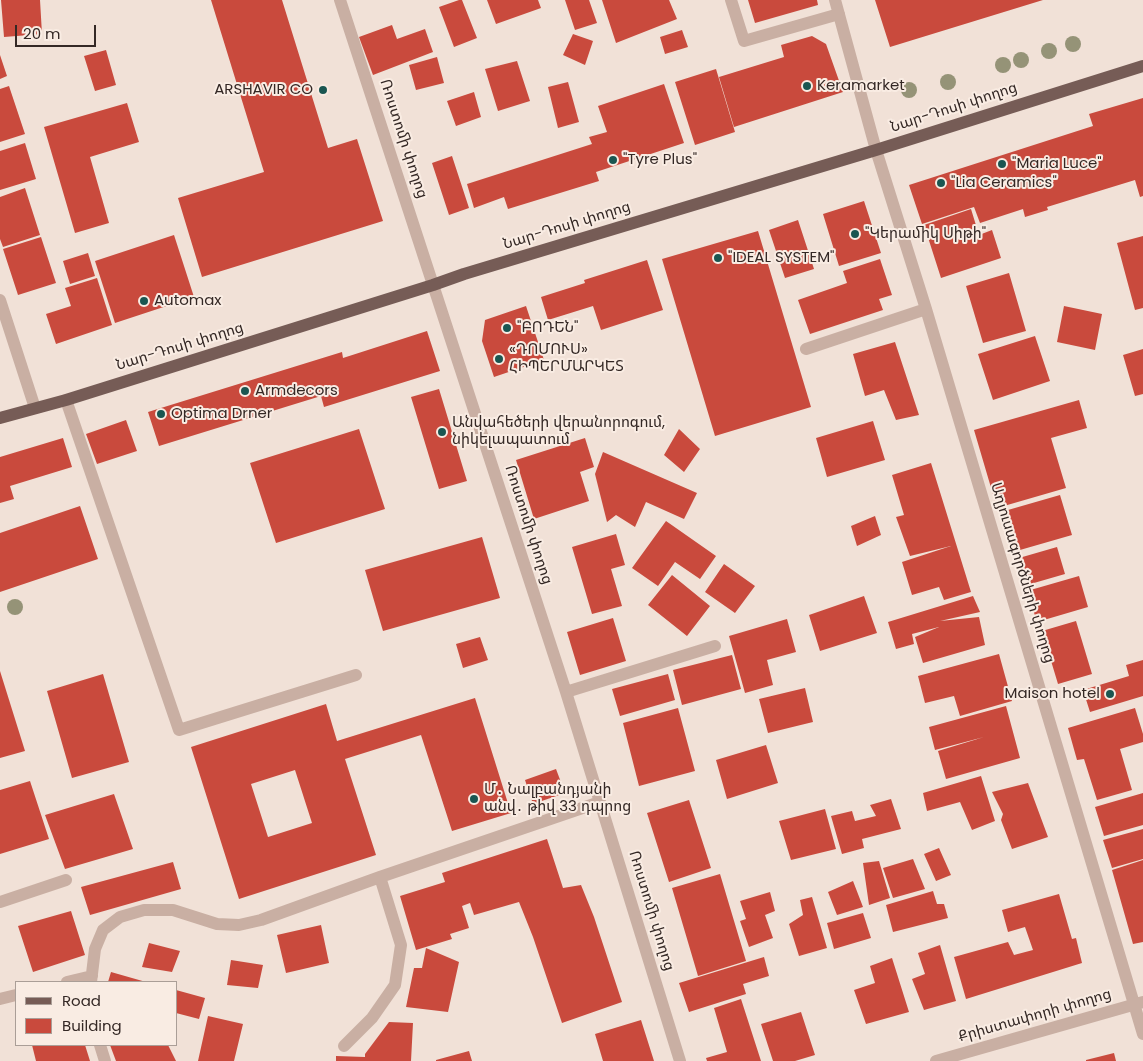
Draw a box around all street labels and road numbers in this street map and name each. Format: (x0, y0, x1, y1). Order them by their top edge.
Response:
street label: Ռոստոմի փողոց (375, 77, 431, 201)
street label: Նար-Դոսի փողոց (888, 79, 1020, 137)
street label: Նար-Դոսի փողոց (501, 198, 633, 254)
street label: Նար-Դոսի փողոց (114, 319, 246, 375)
street label: Ռոստոմի փողոց (500, 463, 556, 587)
street label: Աղյուսագործների փողոց (986, 481, 1058, 665)
street label: Ռոստոմի փողոց (624, 849, 678, 973)
street label: Քրիստափորի փողոց (956, 986, 1114, 1046)

